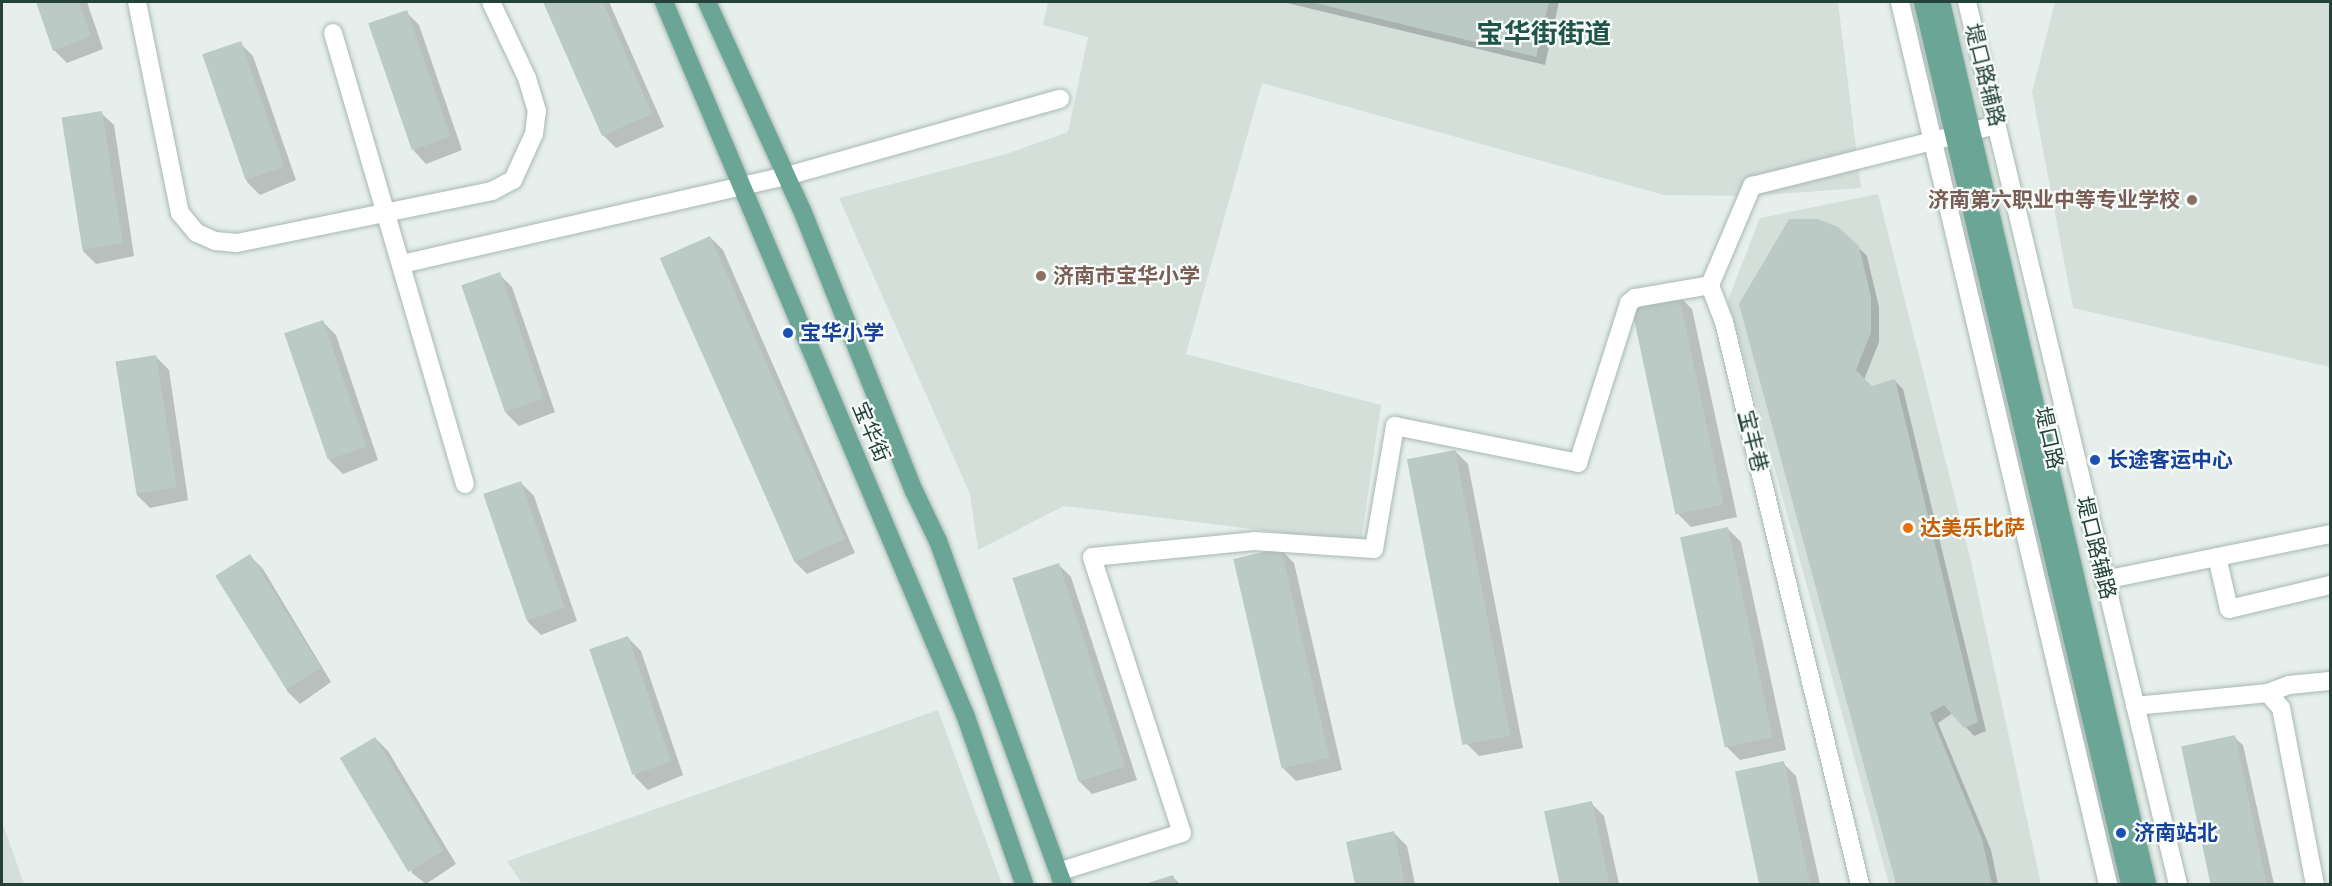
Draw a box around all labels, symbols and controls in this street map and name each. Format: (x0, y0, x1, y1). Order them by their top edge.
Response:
district label: 宝华街街道 (1477, 19, 1611, 51)
street label: 堤口路辅路 (1960, 21, 2010, 129)
place label: 济南第六职业中等专业学校 (1928, 187, 2180, 213)
marker: 济南第六职业中等专业学校 (2185, 193, 2199, 207)
place label: 济南市宝华小学 (1053, 263, 1200, 289)
marker: 济南市宝华小学 (1034, 269, 1048, 283)
place label: 宝华小学 (800, 320, 884, 346)
marker: 宝华小学 (781, 326, 795, 340)
street label: 宝华街 (847, 398, 895, 466)
street label: 堤口路 (2030, 404, 2068, 472)
street label: 宝丰巷 (1733, 407, 1773, 475)
place label: 长途客运中心 (2107, 447, 2233, 473)
marker: 长途客运中心 (2088, 453, 2102, 467)
street label: 堤口路辅路 (2071, 494, 2121, 602)
place label: 达美乐比萨 (1920, 515, 2025, 541)
marker: 达美乐比萨 (1901, 521, 1915, 535)
place label: 济南站北 (2134, 820, 2218, 846)
marker: 济南站北 (2112, 824, 2130, 842)

